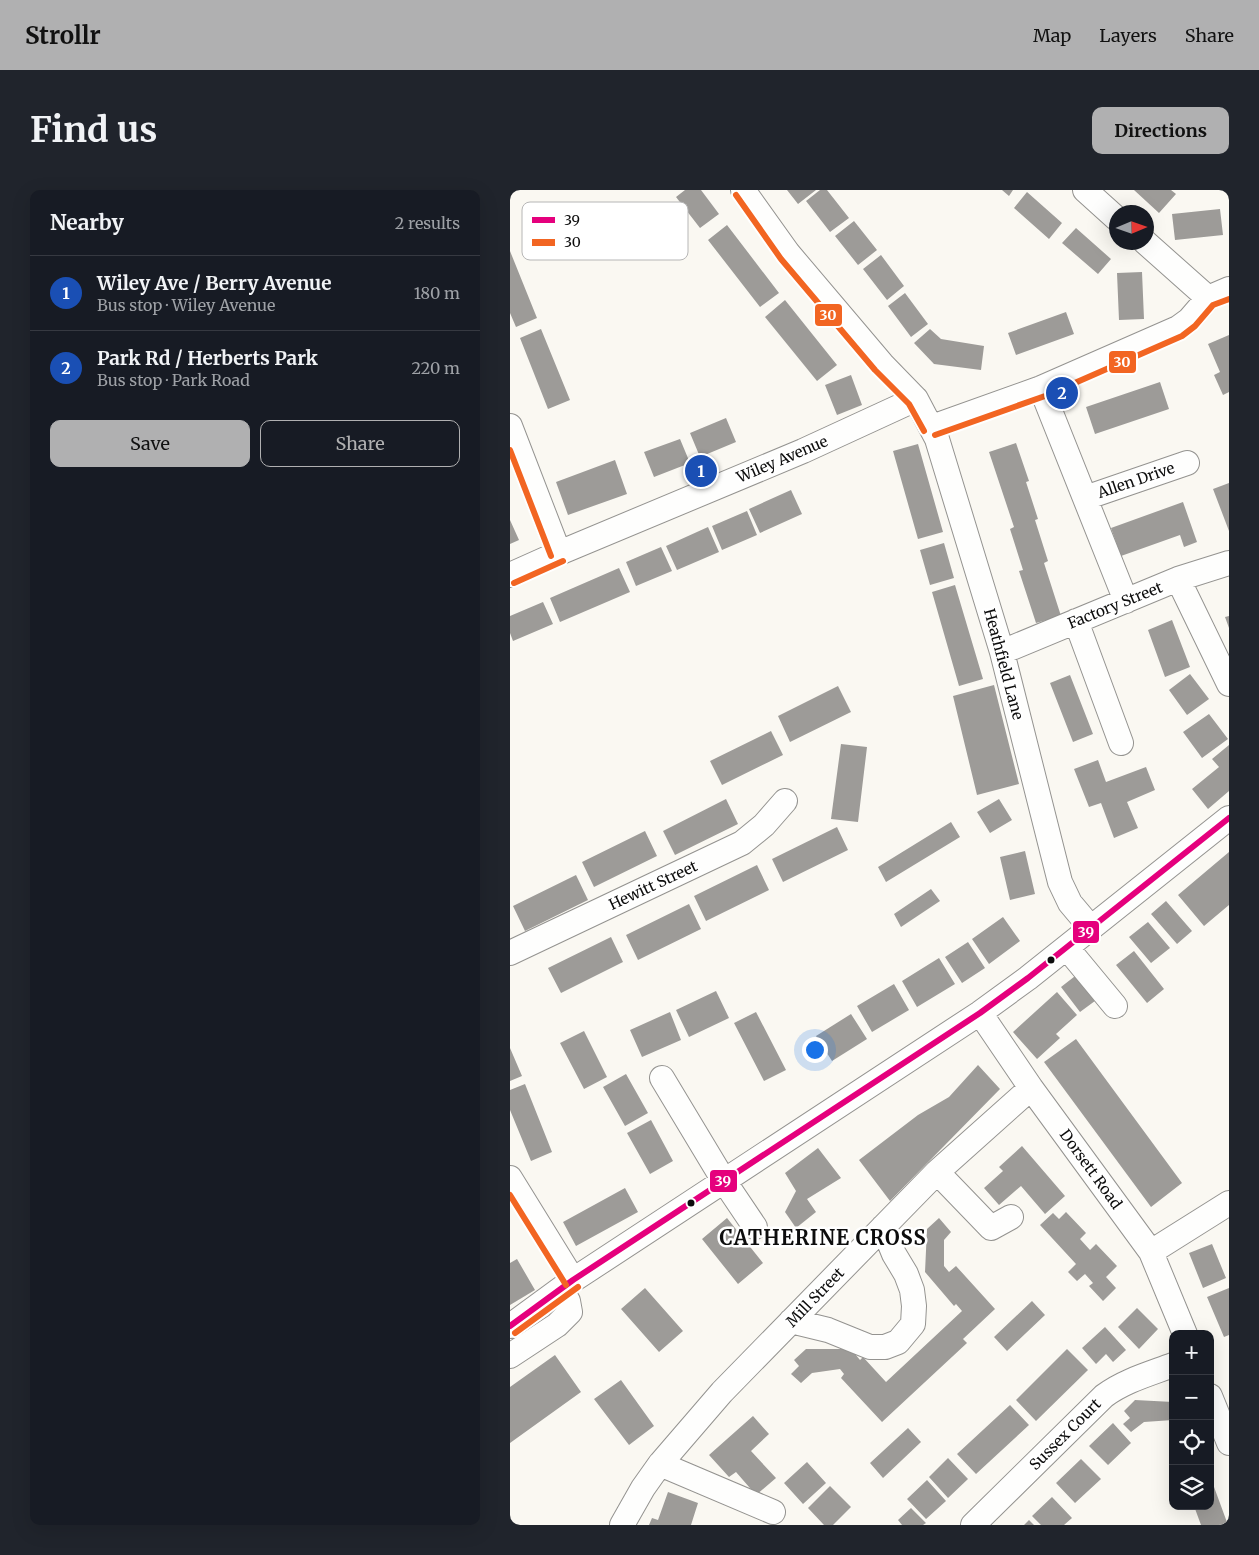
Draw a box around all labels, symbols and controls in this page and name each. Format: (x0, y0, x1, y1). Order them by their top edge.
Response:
text: Strollr (25, 20, 101, 51)
text: Map (1033, 24, 1071, 47)
text: Layers (1099, 24, 1157, 47)
text: Share (1185, 24, 1234, 47)
button: Directions (1092, 107, 1229, 154)
text: Find us (30, 108, 157, 152)
legend (522, 202, 688, 260)
north arrow (1109, 205, 1154, 250)
text: Nearby (50, 209, 124, 236)
text: 39 (564, 211, 580, 229)
text: 2 results (395, 213, 460, 233)
text: 30 (564, 233, 581, 251)
text: Wiley Ave / Berry Avenue (97, 271, 331, 295)
text: 1 (62, 283, 70, 303)
text: 180 m (414, 283, 460, 303)
text: Bus stop · Wiley Avenue (97, 295, 275, 315)
line badge: 30 (814, 303, 843, 327)
text: 30 (819, 306, 837, 324)
text: Park Rd / Herberts Park (97, 346, 318, 370)
line badge: 30 (1108, 350, 1137, 374)
text: 30 (1113, 353, 1131, 371)
text: 2 (61, 358, 71, 378)
text: 220 m (412, 358, 460, 378)
text: Bus stop · Park Road (97, 370, 250, 390)
pin: 2 (1046, 374, 1078, 412)
button: Save (50, 420, 250, 467)
button: Share (260, 420, 460, 467)
street label: Wiley Avenue (733, 431, 831, 487)
pin: 1 (685, 452, 717, 490)
street label: Allen Drive (1094, 458, 1177, 502)
street label: Factory Street (1065, 577, 1165, 633)
street label: Heathfield Lane (980, 606, 1028, 722)
street label: Hewitt Street (606, 856, 700, 914)
line badge: 39 (1072, 920, 1100, 944)
text: 39 (1078, 923, 1094, 941)
unlabelled marker (1046, 955, 1056, 965)
your location (802, 1037, 828, 1063)
street label: Dorsett Road (1056, 1125, 1126, 1213)
line badge: 39 (709, 1169, 738, 1193)
text: 39 (715, 1172, 731, 1190)
unlabelled marker (686, 1198, 696, 1208)
district label: CATHERINE CROSS (719, 1225, 927, 1250)
street label: Mill Street (782, 1263, 848, 1331)
map controls (1169, 1330, 1214, 1510)
button: + (1169, 1330, 1214, 1375)
button: − (1169, 1375, 1214, 1420)
street label: Sussex Court (1025, 1394, 1105, 1474)
button: locate (1169, 1420, 1214, 1465)
button: layers (1169, 1465, 1214, 1510)

